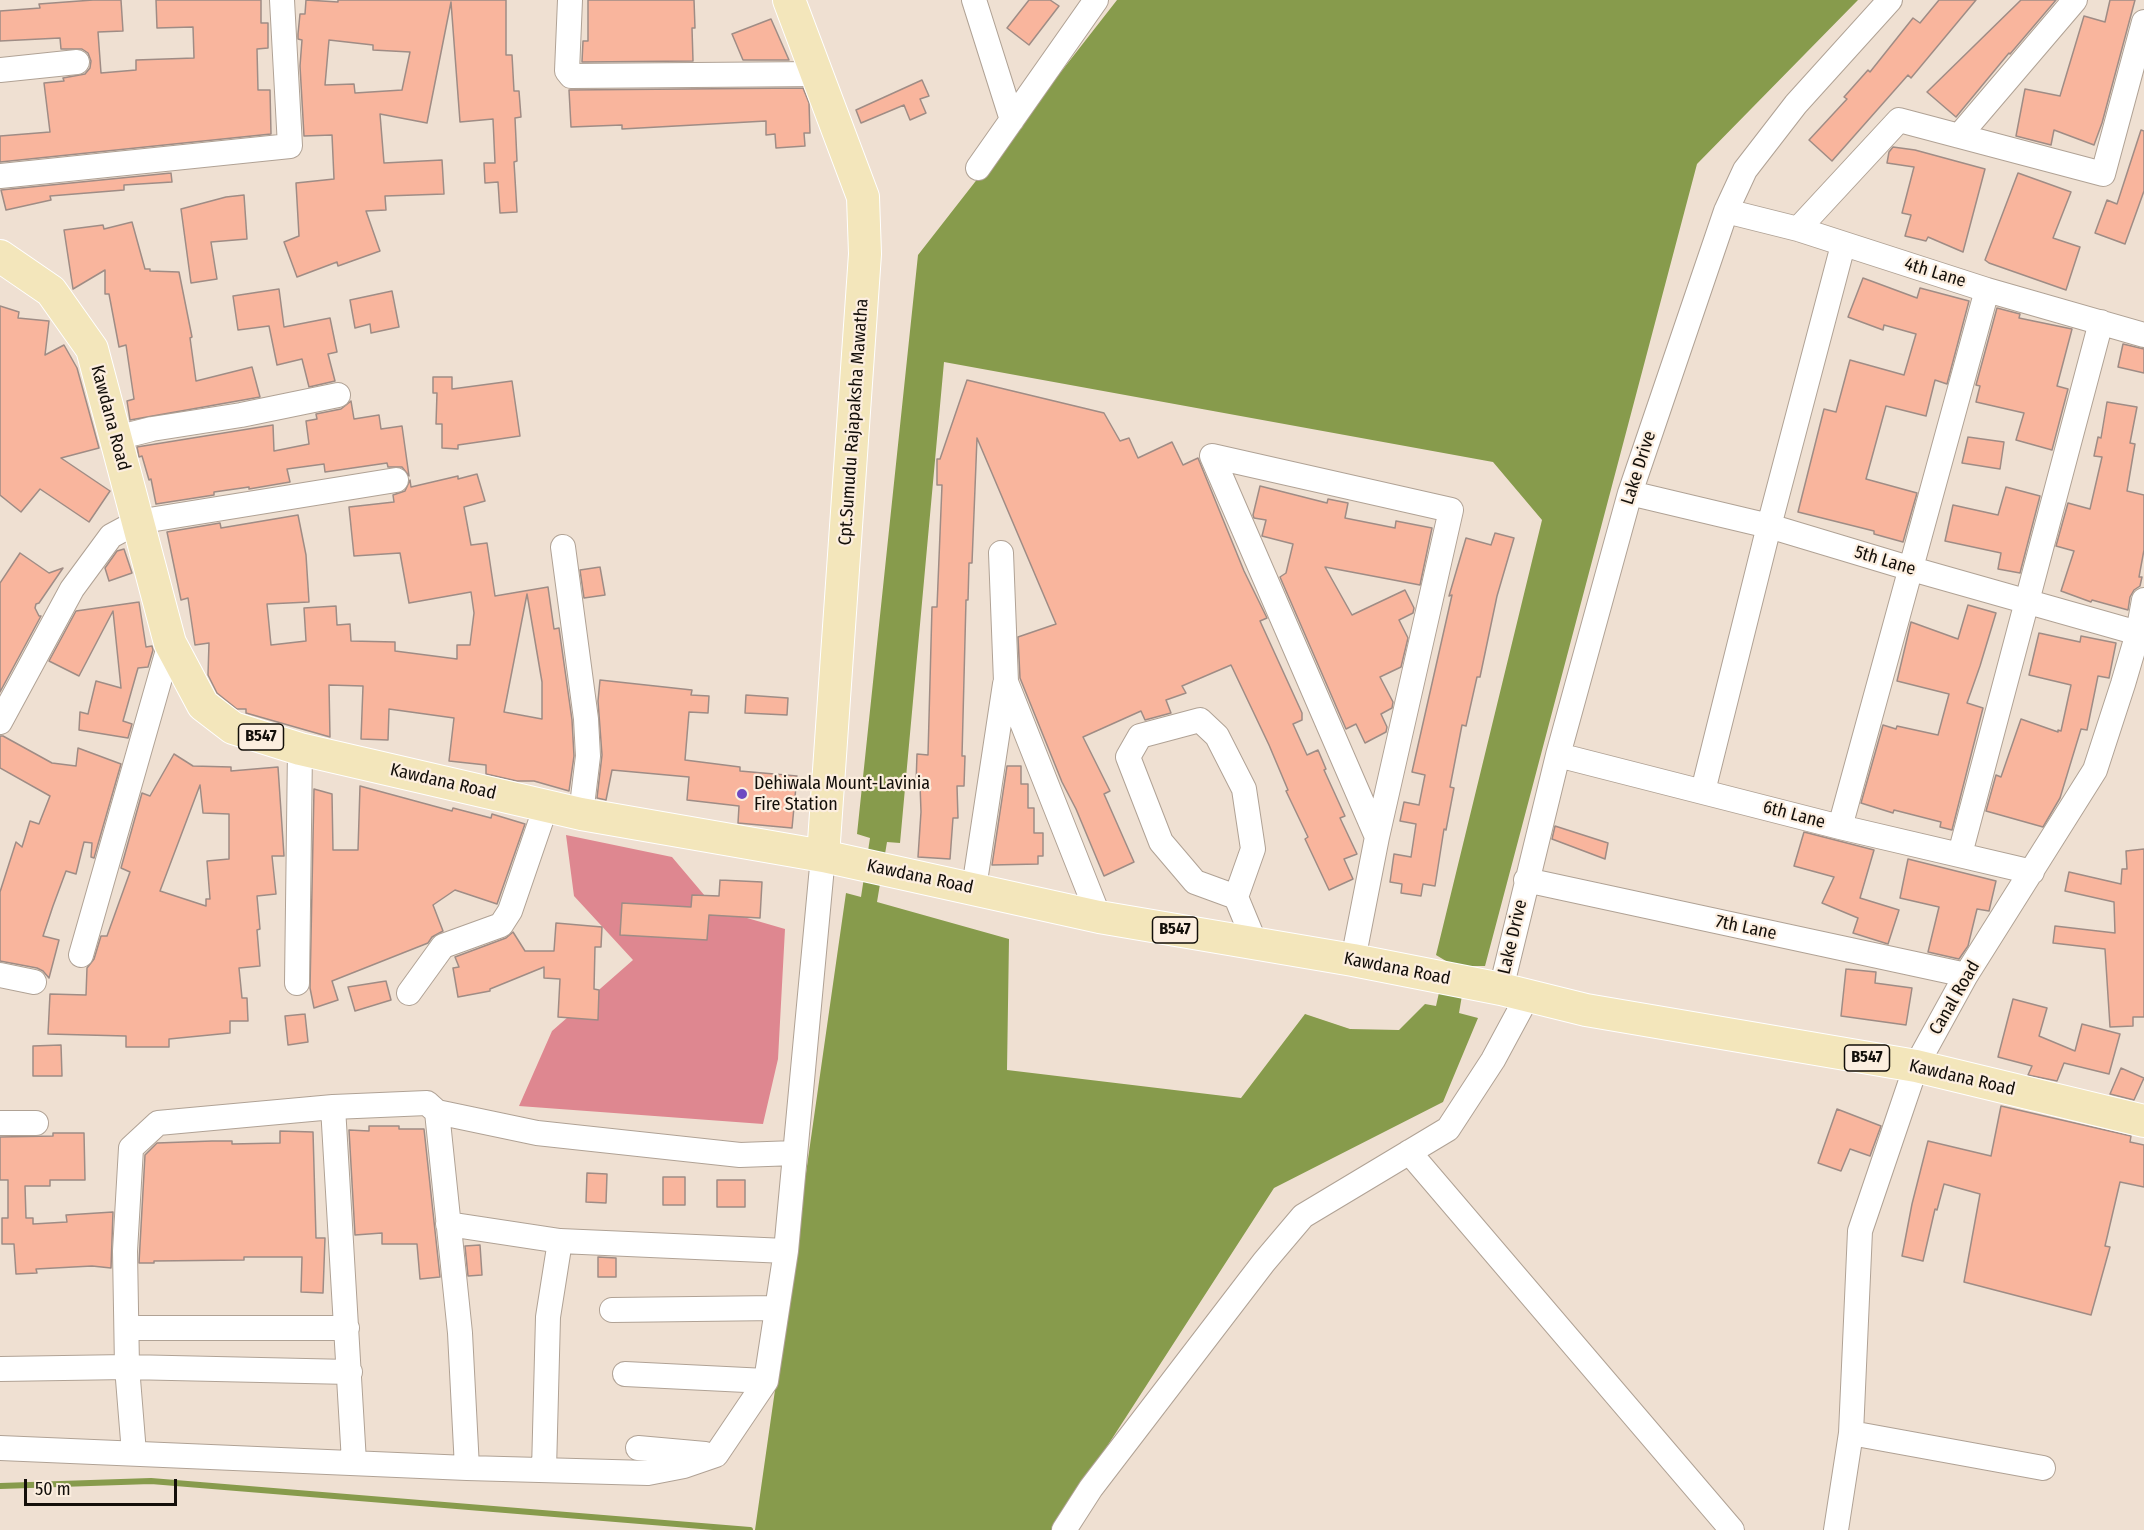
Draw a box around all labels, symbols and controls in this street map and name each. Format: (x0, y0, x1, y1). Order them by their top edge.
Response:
street label: 4th Lane (1902, 253, 1968, 293)
street label: Cpt.Sumudu Rajapaksha Mawatha (835, 298, 873, 546)
street label: Kawdana Road (86, 363, 134, 473)
street label: Lake Drive (1617, 428, 1661, 508)
street label: 5th Lane (1852, 541, 1918, 581)
road number: B547 (238, 724, 284, 750)
street label: Kawdana Road (388, 759, 498, 805)
place label: Dehiwala Mount-Lavinia Fire Station (754, 773, 930, 816)
marker: Dehiwala Mount-Lavinia Fire Station (735, 787, 749, 801)
street label: 6th Lane (1760, 796, 1828, 834)
street label: Kawdana Road (865, 855, 975, 899)
street label: Lake Drive (1494, 897, 1532, 977)
street label: 7th Lane (1713, 911, 1779, 945)
road number: B547 (1152, 917, 1198, 943)
street label: Kawdana Road (1342, 948, 1452, 990)
street label: Canal Road (1925, 957, 1985, 1039)
road number: B547 (1844, 1045, 1890, 1071)
street label: Kawdana Road (1907, 1055, 2017, 1101)
scale bar (27, 1467, 180, 1505)
text: 50 m (35, 1478, 71, 1500)

